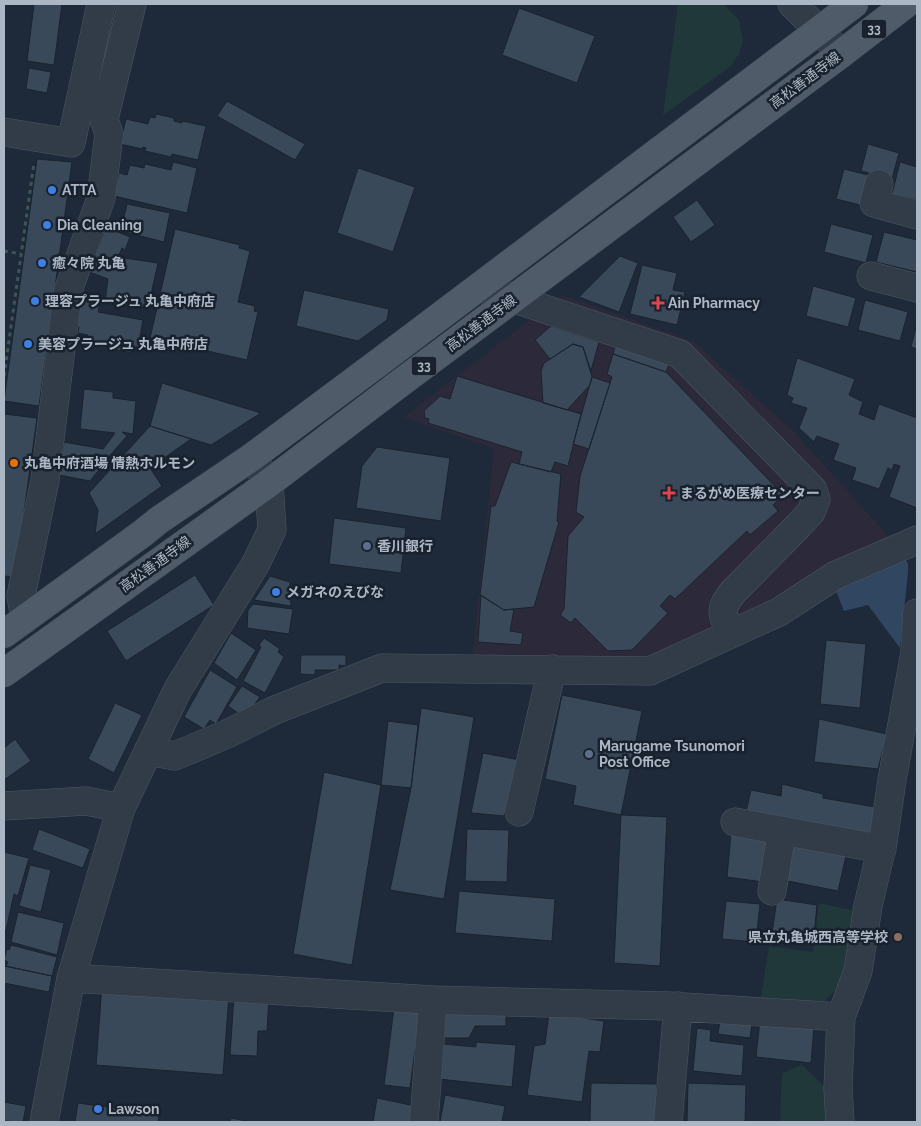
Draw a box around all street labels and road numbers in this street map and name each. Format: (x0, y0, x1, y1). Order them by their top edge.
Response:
road number: 33 (862, 20, 886, 38)
street label: 高松善通寺線 (767, 48, 843, 112)
street label: 高松善通寺線 (443, 291, 519, 355)
road number: 33 (412, 356, 436, 376)
street label: 高松善通寺線 (116, 533, 194, 595)

